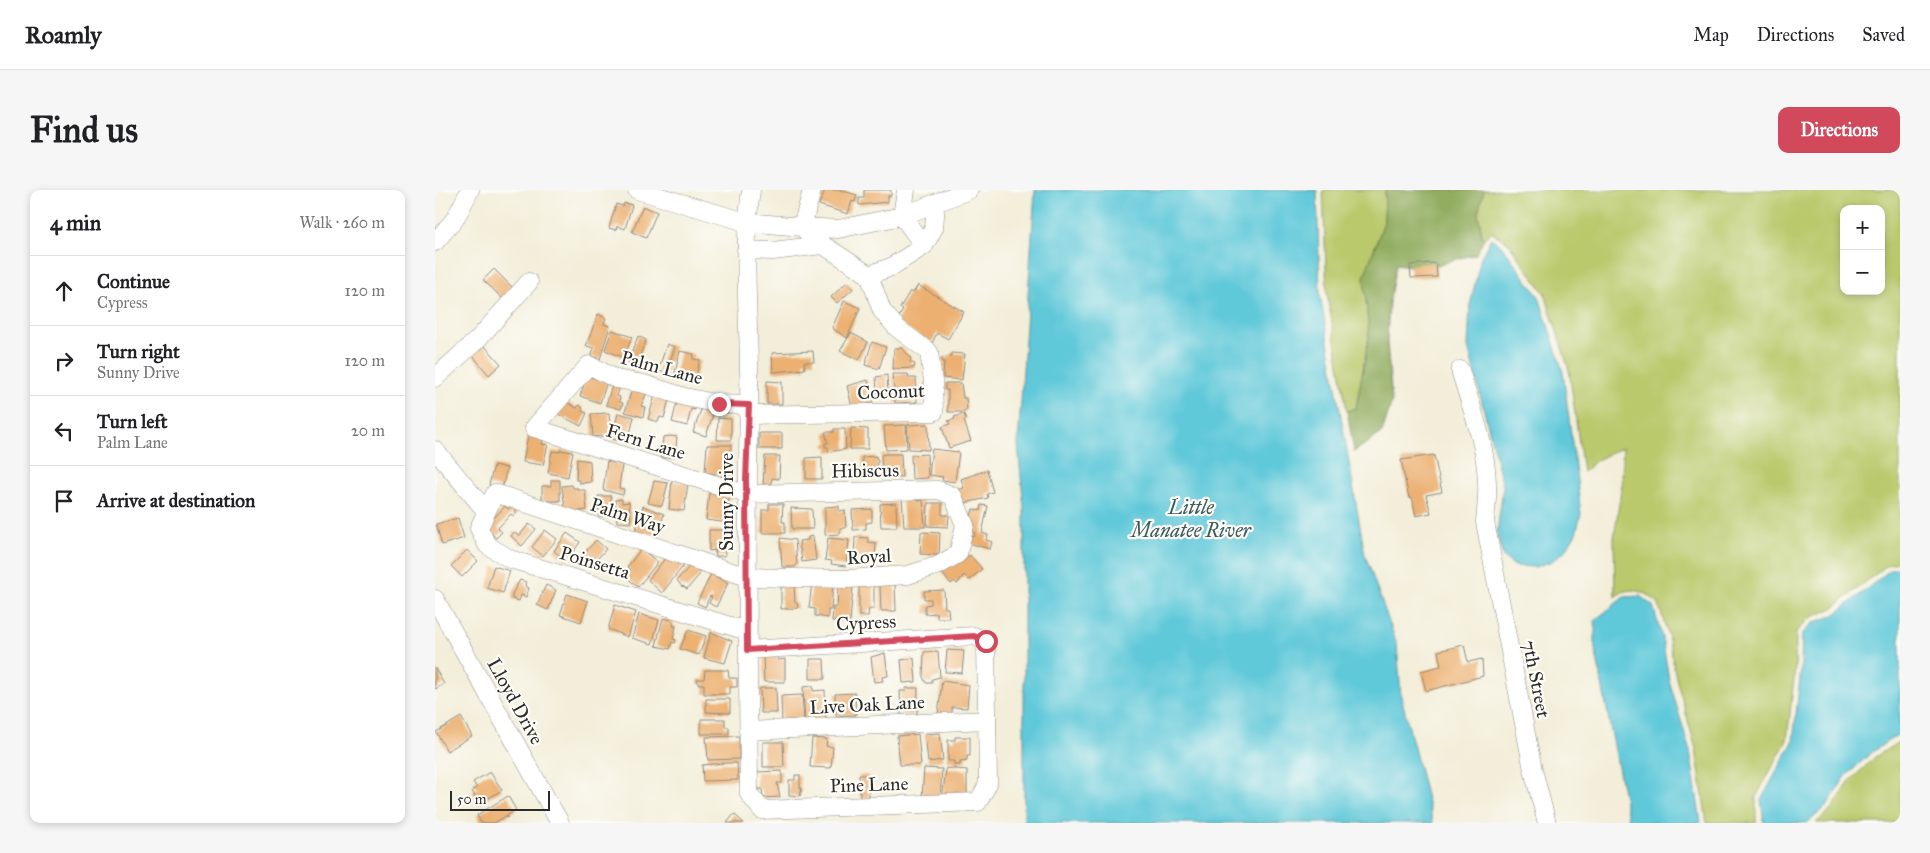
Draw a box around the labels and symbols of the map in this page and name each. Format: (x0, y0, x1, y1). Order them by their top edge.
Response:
street label: Palm Lane (618, 346, 705, 389)
street label: Coconut (857, 379, 925, 404)
route end (708, 393, 731, 416)
street label: Fern Lane (603, 419, 688, 464)
street label: Sunny Drive (715, 453, 738, 551)
street label: Hibiscus (831, 458, 899, 483)
street label: Palm Way (587, 493, 669, 539)
water label: Little Manatee River (1129, 495, 1253, 542)
street label: Poinsetta (557, 541, 634, 584)
street label: Royal (846, 544, 893, 569)
street label: Cypress (835, 609, 897, 636)
route start (975, 630, 998, 653)
street label: 7th Street (1518, 638, 1555, 720)
street label: Lloyd Drive (482, 654, 549, 748)
street label: Live Oak Lane (809, 690, 925, 719)
street label: Pine Lane (829, 772, 909, 797)
scale bar (450, 788, 550, 811)

